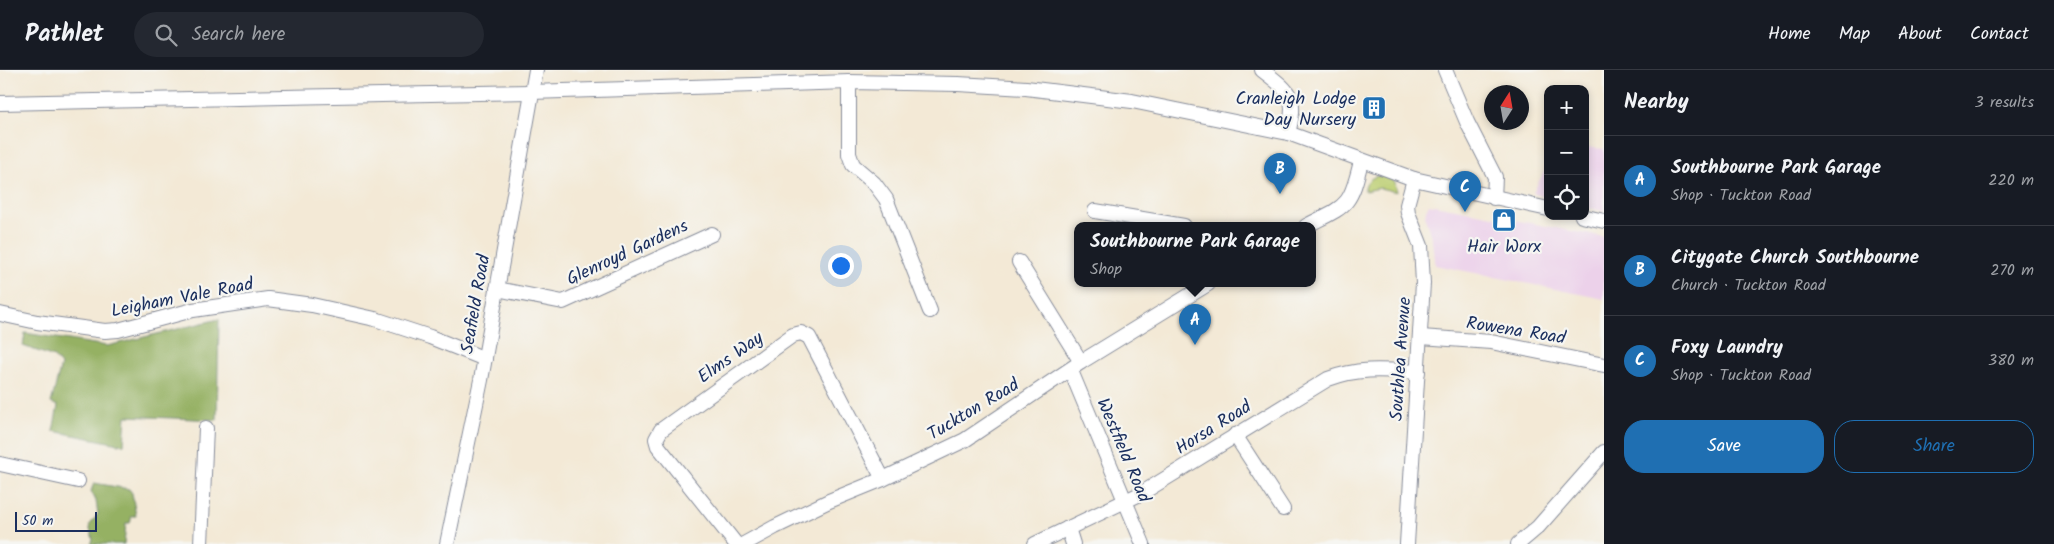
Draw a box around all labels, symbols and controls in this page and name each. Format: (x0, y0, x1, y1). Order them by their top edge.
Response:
search box (134, 12, 484, 57)
text: Pathlet (25, 15, 104, 54)
text: Search here (192, 20, 285, 50)
text: Home (1768, 20, 1811, 49)
text: Map (1839, 20, 1870, 49)
text: About (1898, 20, 1942, 49)
text: Contact (1970, 20, 2029, 49)
icon: search (152, 21, 180, 49)
place label: Cranleigh Lodge Day Nursery (1235, 85, 1357, 135)
north arrow (1484, 85, 1529, 130)
map controls (1544, 85, 1589, 220)
button: + (1544, 85, 1589, 130)
text: Nearby (1624, 86, 1689, 119)
text: 3 results (1975, 90, 2034, 115)
building icon: Cranleigh Lodge Day Nursery (1361, 95, 1387, 121)
button: − (1544, 130, 1589, 175)
pin: B (1264, 153, 1296, 194)
text: Southbourne Park Garage (1671, 153, 1881, 183)
text: A (1635, 168, 1645, 193)
text: 220 m (1988, 168, 2034, 193)
pin: C (1449, 171, 1481, 212)
button: locate (1544, 175, 1589, 220)
text: Shop · Tuckton Road (1671, 183, 1811, 208)
shop icon: Hair Worx (1491, 207, 1517, 233)
street label: Glenroyd Gardens (562, 212, 694, 294)
popup (1074, 222, 1316, 287)
text: Southbourne Park Garage (1090, 227, 1300, 257)
place label: Hair Worx (1467, 233, 1541, 262)
text: Citygate Church Southbourne (1671, 243, 1919, 273)
street label: Seafield Road (453, 251, 500, 356)
your location (828, 253, 854, 279)
text: Shop (1090, 257, 1122, 282)
text: B (1635, 258, 1645, 283)
text: 270 m (1990, 258, 2034, 283)
street label: Leigham Vale Road (109, 270, 257, 326)
text: Church · Tuckton Road (1671, 273, 1826, 298)
street label: Southlea Avenue (1383, 296, 1420, 422)
pin: A (1179, 304, 1211, 345)
street label: Rowena Road (1464, 309, 1569, 354)
street label: Elms Way (692, 324, 770, 392)
text: Foxy Laundry (1671, 333, 1783, 363)
text: C (1635, 348, 1645, 373)
text: 380 m (1988, 348, 2034, 373)
text: Shop · Tuckton Road (1671, 363, 1811, 388)
street label: Tuckton Road (922, 371, 1026, 449)
street label: Horsa Road (1170, 393, 1259, 463)
street label: Westfield Road (1088, 394, 1158, 508)
button: Save (1624, 420, 1824, 473)
button: Share (1834, 420, 2034, 473)
scale bar (15, 509, 98, 532)
text: 50 m (22, 510, 53, 532)

